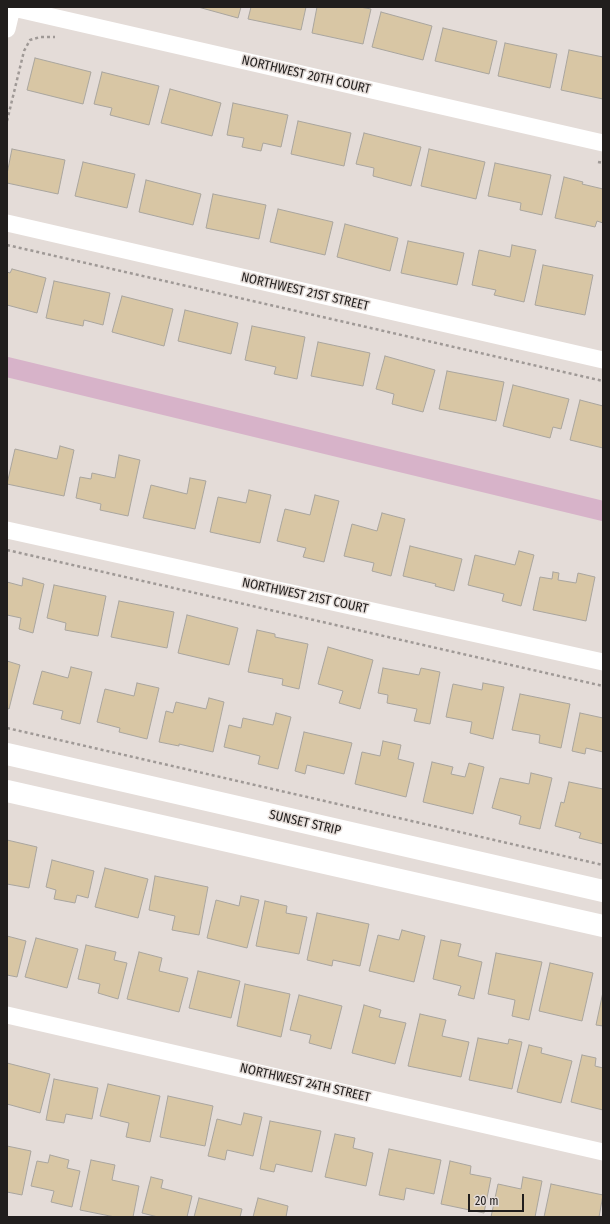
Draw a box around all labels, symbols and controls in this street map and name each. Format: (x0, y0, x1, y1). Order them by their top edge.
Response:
street label: NORTHWEST 20TH COURT (240, 53, 372, 97)
street label: NORTHWEST 21ST STREET (239, 270, 371, 314)
street label: NORTHWEST 21ST COURT (241, 575, 369, 617)
street label: SUNSET STRIP (268, 807, 342, 839)
street label: NORTHWEST 24TH STREET (238, 1060, 372, 1106)
scale bar (470, 1186, 526, 1212)
text: 20 m (475, 1194, 499, 1208)

